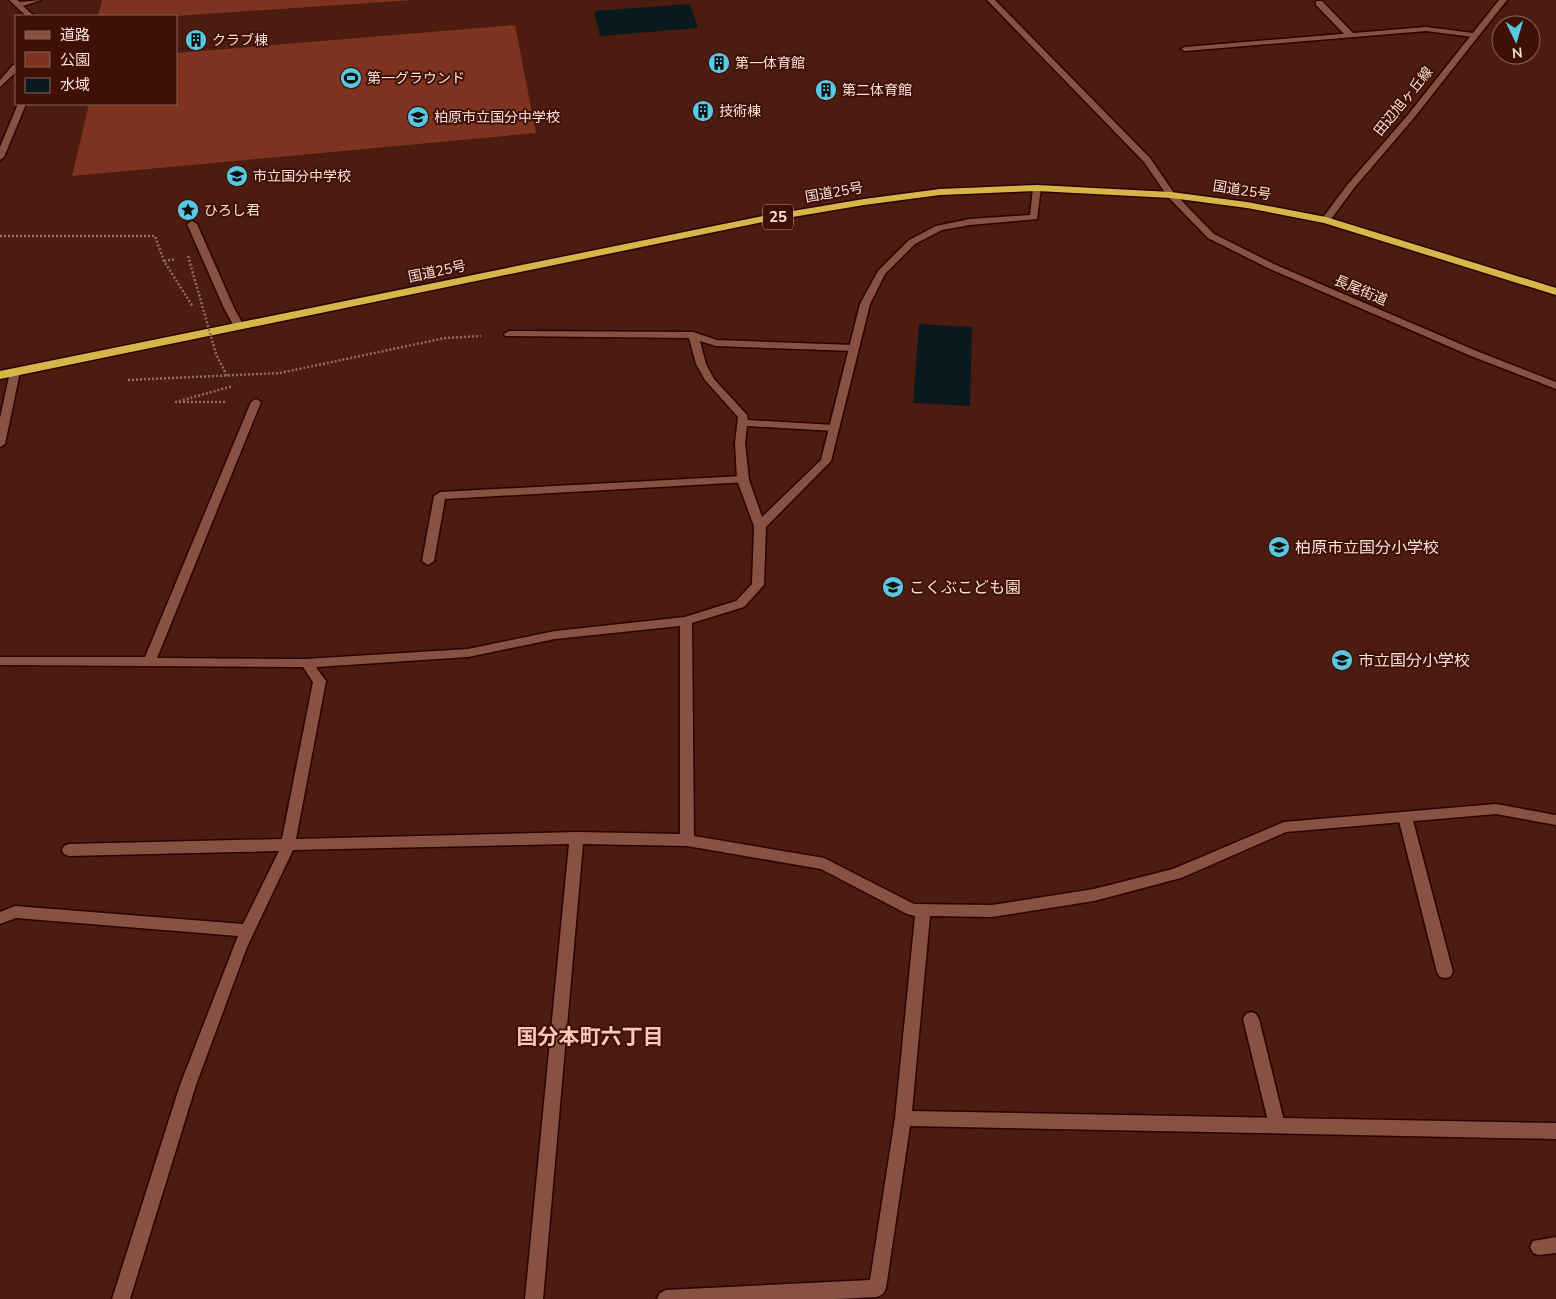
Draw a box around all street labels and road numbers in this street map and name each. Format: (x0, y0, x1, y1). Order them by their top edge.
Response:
street label: 田辺旭ヶ丘線 (1370, 63, 1437, 140)
street label: 国道25号 (1211, 177, 1272, 204)
street label: 国道25号 (803, 178, 865, 207)
road number: 25 (763, 204, 793, 230)
street label: 国道25号 (406, 256, 468, 287)
street label: 長尾街道 (1331, 271, 1390, 310)

